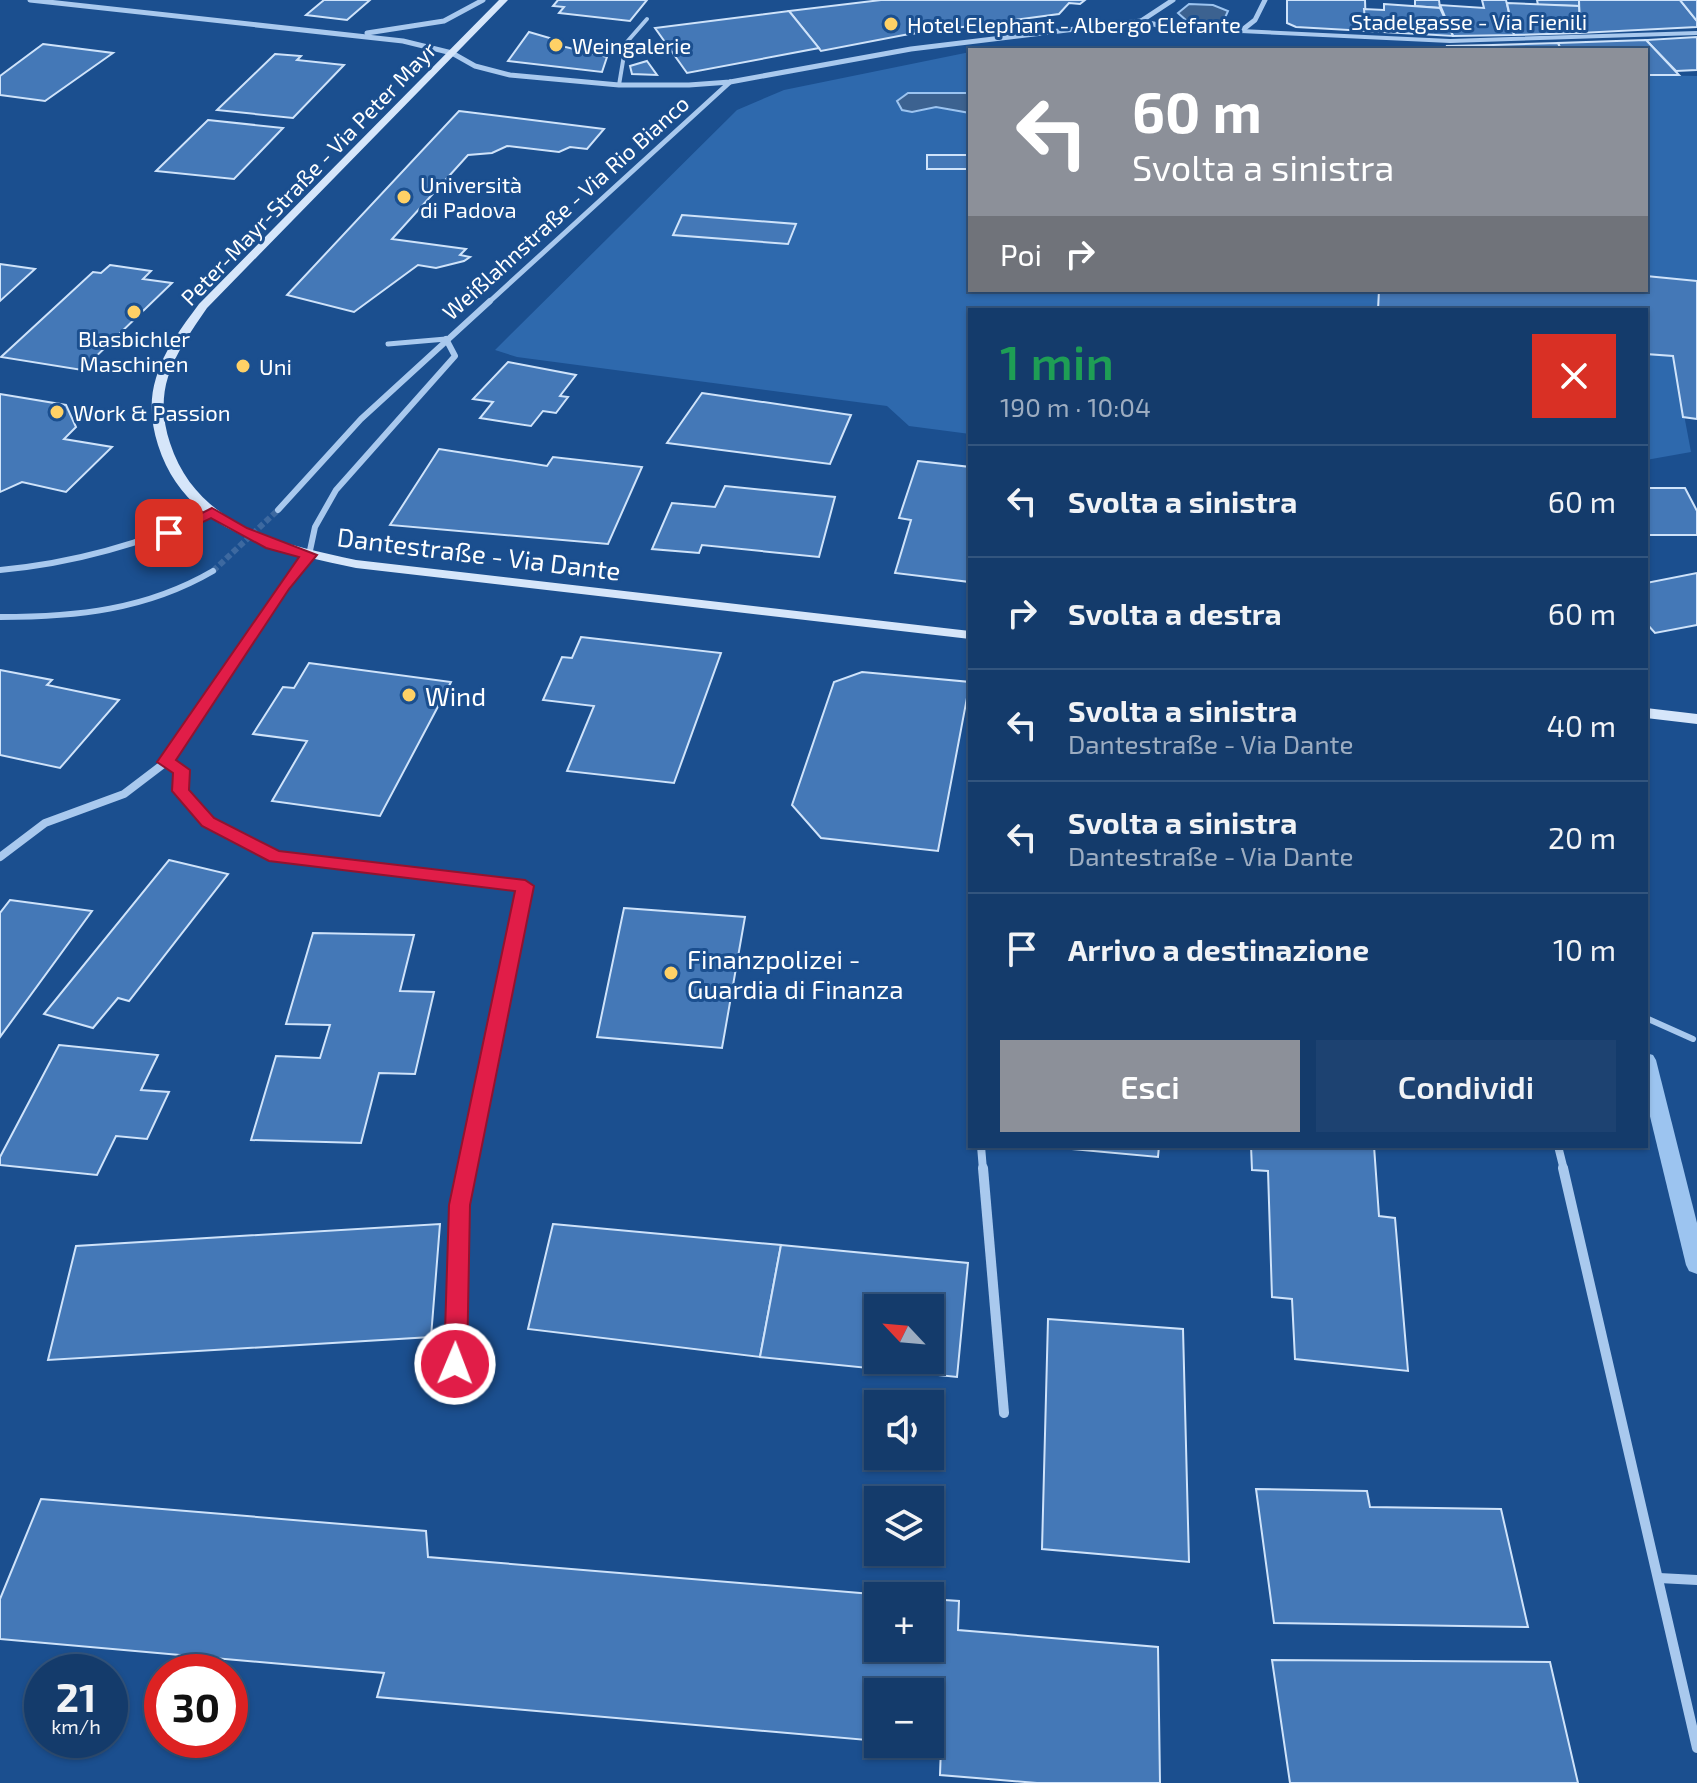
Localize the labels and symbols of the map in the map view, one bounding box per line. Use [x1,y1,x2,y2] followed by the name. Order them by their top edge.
[1351,8,1587,34] street label: Stadelgasse - Via Fienili
[907,11,1241,37] place label: Hotel Elephant - Albergo Elefante
[882,15,900,33] marker: Hotel Elephant - Albergo Elefante
[572,32,691,58] place label: Weingalerie
[175,36,441,310] street label: Peter-Mayr-Straße - Via Peter Mayr
[547,36,565,54] marker: Weingalerie
[437,89,693,325] street label: Weißlahnstraße - Via Rio Bianco
[420,171,522,222] place label: Università di Padova
[395,188,413,206] marker: Università di Padova
[125,303,143,321] marker: Blasbichler Maschinen
[78,325,190,376] place label: Blasbichler Maschinen
[259,353,292,379] place label: Uni
[234,357,252,375] marker: Uni
[73,399,231,425] place label: Work & Passion
[48,403,66,421] marker: Work & Passion
[135,499,203,567] pin
[335,520,623,586] street label: Dantestraße - Via Dante
[425,680,486,711] place label: Wind
[400,686,418,704] marker: Wind
[687,943,904,1004] place label: Finanzpolizei - Guardia di Finanza
[662,964,680,982] marker: Finanzpolizei - Guardia di Finanza
[864,1294,944,1374] north arrow
[413,1322,497,1406] position arrow
[144,1654,248,1758] speed limit sign: 30

